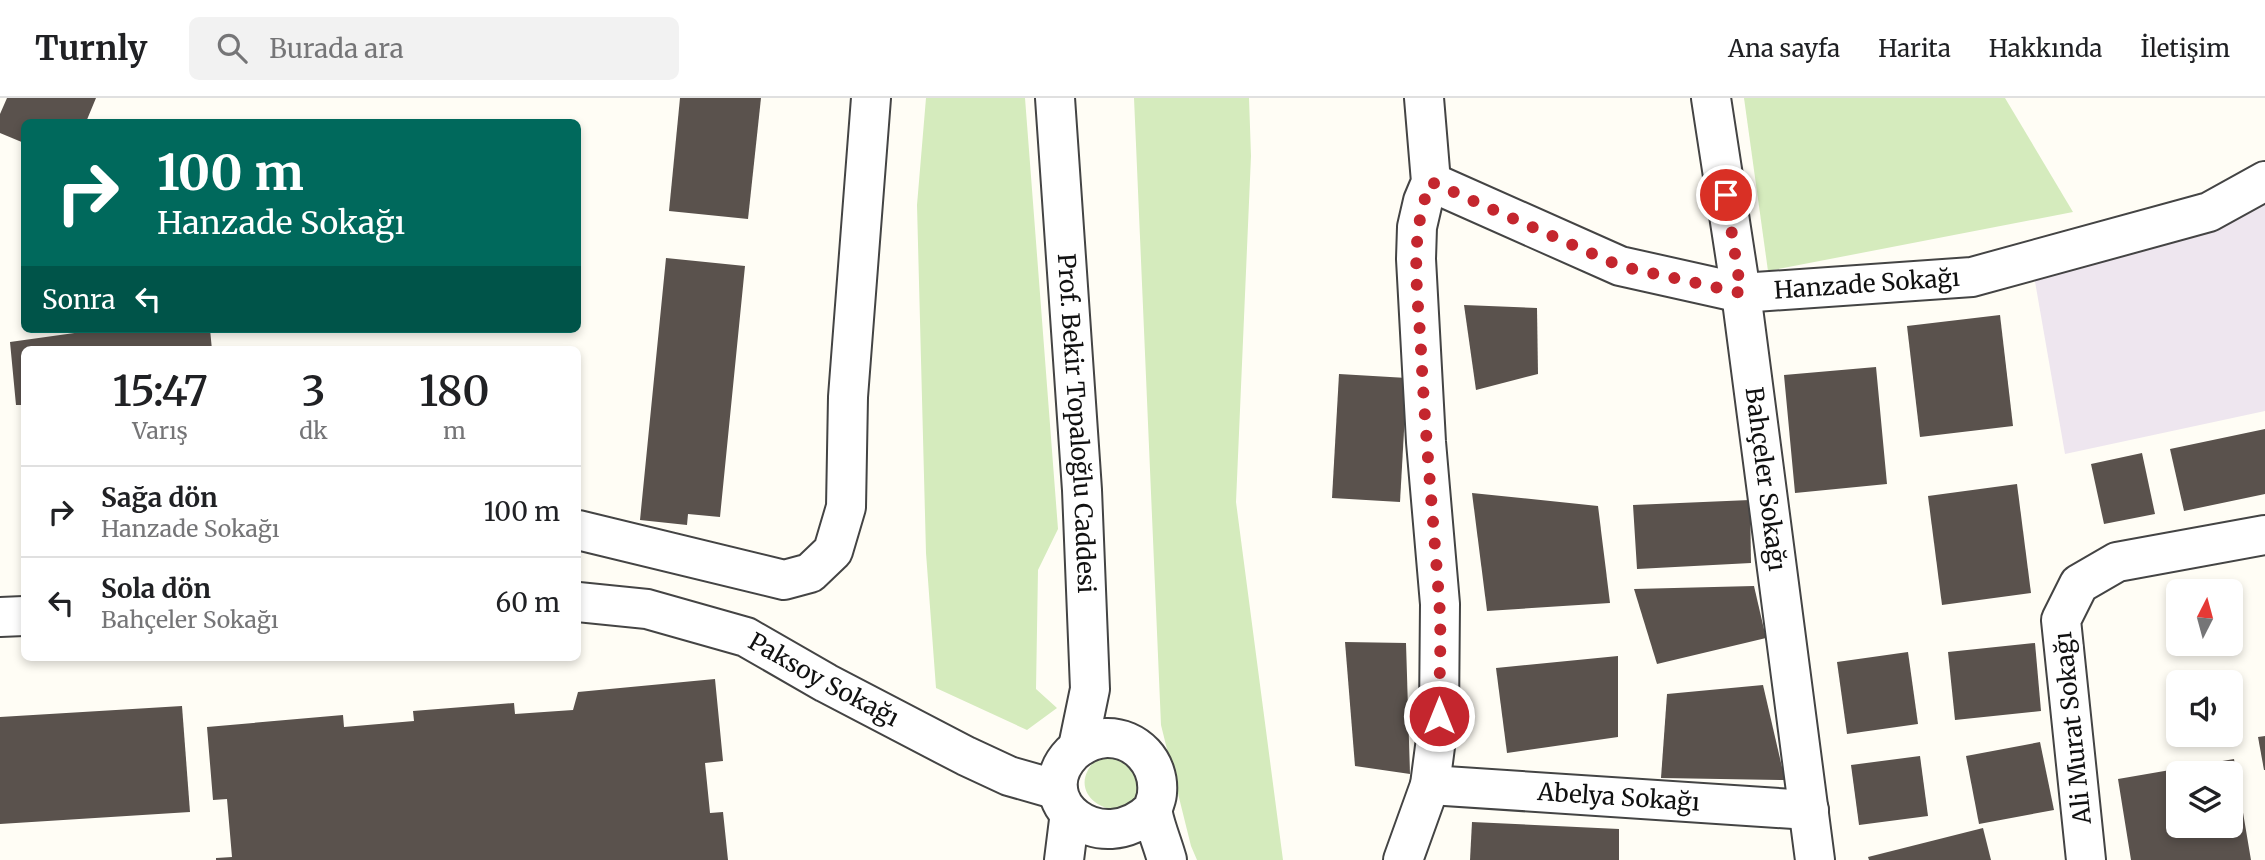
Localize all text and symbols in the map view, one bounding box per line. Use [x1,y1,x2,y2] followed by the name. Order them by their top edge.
[189,17,679,80] search box
[35,28,147,69] text: Turnly
[213,29,251,67] icon: search
[269,32,404,65] text: Burada ara
[1728,33,1840,64] text: Ana sayfa
[1878,33,1951,64] text: Harita
[1989,33,2102,64] text: Hakkında
[2140,33,2230,64] text: İletişim
[157,142,304,203] text: 100 m
[42,147,133,238] icon: right
[1696,165,1756,225] pin
[1707,176,1745,214] icon: arrive
[157,203,405,243] text: Hanzade Sokağı
[1051,252,1102,594] street label: Prof. Bekir Topaloğlu Caddesi
[1773,262,1961,306] street label: Hanzade Sokağı
[129,280,167,318] icon: left
[42,283,115,316] text: Sonra
[112,365,208,417] text: 15:47
[301,365,325,417] text: 3
[419,365,490,417] text: 180
[1738,385,1793,573] street label: Bahçeler Sokağı
[132,416,188,445] text: Varış
[299,416,328,445] text: dk
[443,416,466,445] text: m
[101,481,218,514] text: Sağa dön
[42,493,80,531] icon: right
[484,495,560,528] text: 100 m
[101,514,279,543] text: Hanzade Sokağı
[101,572,211,605] text: Sola dön
[2166,579,2244,656] north arrow
[2166,579,2243,838] map controls
[42,584,80,622] icon: left
[496,586,560,619] text: 60 m
[101,605,278,634] text: Bahçeler Sokağı
[743,626,905,733] street label: Paksoy Sokağı
[2047,630,2098,827] street label: Ali Murat Sokağı
[2166,670,2243,747] button: sound
[1402,679,1476,753] position arrow
[2166,761,2243,838] button: layers
[1536,776,1701,818] street label: Abelya Sokağı

